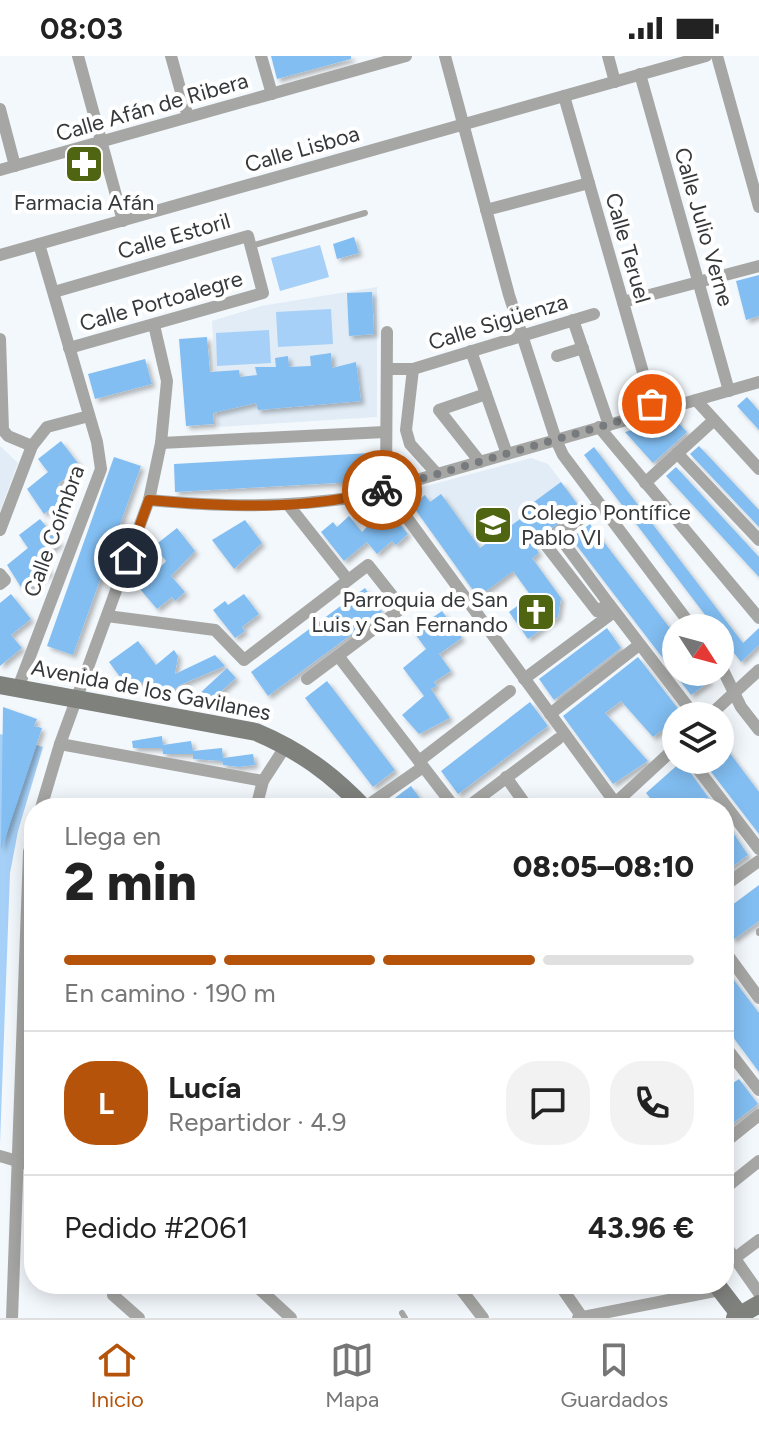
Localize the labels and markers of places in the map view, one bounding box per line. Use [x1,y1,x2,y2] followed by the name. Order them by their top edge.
[63,143,105,185] pharmacy icon: Farmacia Afán
[14,189,154,216] place label: Farmacia Afán
[618,370,686,438] pin
[521,499,691,551] place label: Colegio Pontífice Pablo VI
[472,504,514,546] school or university icon: Colegio Pontífice Pablo VI
[94,524,162,592] pin
[311,586,508,638] place label: Parroquia de San Luis y San Fernando
[515,591,557,633] church icon: Parroquia de San Luis y San Fernando

